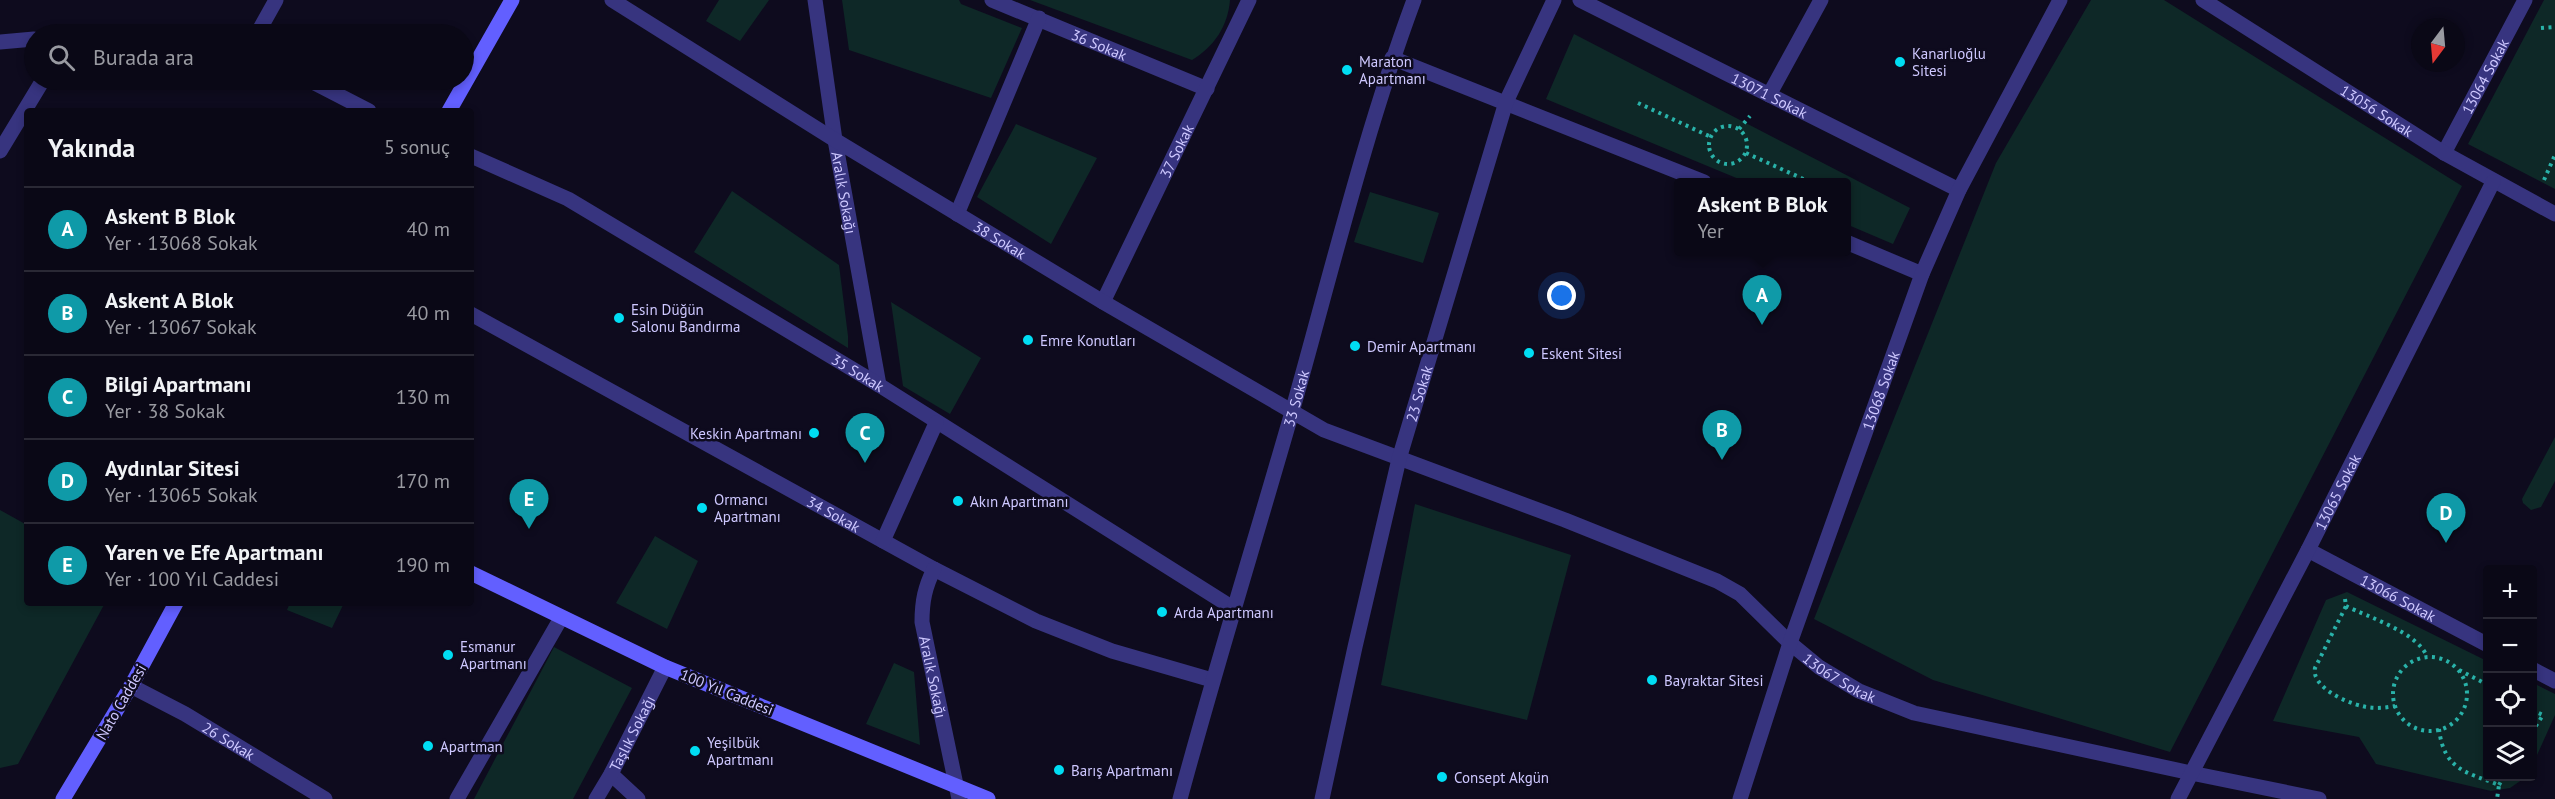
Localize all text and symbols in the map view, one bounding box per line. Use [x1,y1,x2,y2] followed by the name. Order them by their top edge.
[2411,18,2465,72] north arrow
[24,24,474,90] search box
[1069,24,1130,65] street label: 36 Sokak
[2457,34,2513,117] street label: 13064 Sokak
[45,41,78,74] icon: search
[93,43,194,71] text: Burada ara
[1912,44,1986,80] place label: Kanarlıoğlu Sitesi
[1359,52,1426,88] place label: Maraton Apartmanı
[1893,55,1907,69] marker: Kanarlıoğlu Sitesi
[1340,63,1354,77] marker: Maraton Apartmanı
[1728,68,1812,122] street label: 13071 Sokak
[2337,80,2418,141] street label: 13056 Sokak
[1155,120,1198,181] street label: 37 Sokak
[48,131,135,164] text: Yakında
[384,134,450,160] text: 5 sonuç
[828,150,861,235] street label: Aralık Sokağı
[1674,178,1851,256] popup
[1697,190,1828,218] text: Askent B Blok
[105,202,235,230] text: Askent B Blok
[61,216,74,242] text: A
[407,216,450,242] text: 40 m
[970,216,1030,263] street label: 38 Sokak
[1697,218,1724,244] text: Yer
[105,230,258,256] text: Yer · 13068 Sokak
[1742,276,1782,325] pin: A
[1547,281,1576,310] your location
[105,286,234,314] text: Askent A Blok
[62,300,73,326] text: B
[407,300,450,326] text: 40 m
[631,300,740,336] place label: Esin Düğün Salonu Bandırma
[612,311,626,325] marker: Esin Düğün Salonu Bandırma
[105,314,257,340] text: Yer · 13067 Sokak
[1040,331,1136,350] place label: Emre Konutları
[1021,333,1035,347] marker: Emre Konutları
[1367,337,1476,356] place label: Demir Apartmanı
[1348,339,1362,353] marker: Demir Apartmanı
[1541,344,1622,363] place label: Eskent Sitesi
[1522,346,1536,360] marker: Eskent Sitesi
[1857,348,1903,433] street label: 13068 Sokak
[828,349,889,396] street label: 35 Sokak
[1401,362,1436,424] street label: 23 Sokak
[1279,367,1313,429] street label: 33 Sokak
[105,370,251,398] text: Bilgi Apartmanı
[62,384,73,410] text: C
[396,384,450,410] text: 130 m
[105,398,225,424] text: Yer · 38 Sokak
[1702,410,1742,460] pin: B
[846,414,884,463] pin: C
[690,424,802,443] place label: Keskin Apartmanı
[807,426,821,440] marker: Keskin Apartmanı
[2310,450,2365,533] street label: 13065 Sokak
[105,454,240,482] text: Aydınlar Sitesi
[61,468,74,494] text: D
[396,468,450,494] text: 170 m
[510,480,548,529] pin: E
[105,482,258,508] text: Yer · 13065 Sokak
[714,490,781,526] place label: Ormancı Apartmanı
[804,491,864,536] street label: 34 Sokak
[970,492,1069,511] place label: Akın Apartmanı
[951,494,965,508] marker: Akın Apartmanı
[2426,494,2466,543] pin: D
[695,501,709,515] marker: Ormancı Apartmanı
[105,538,323,566] text: Yaren ve Efe Apartmanı
[62,552,73,578] text: E
[396,552,450,578] text: 190 m
[2483,565,2537,781] map controls
[2483,565,2537,619] button: +
[105,566,279,592] text: Yer · 100 Yıl Caddesi
[2357,570,2440,626] street label: 13066 Sokak
[1174,603,1274,622] place label: Arda Apartmanı
[1155,605,1169,619] marker: Arda Apartmanı
[2483,619,2537,673] button: −
[916,634,951,720] street label: Aralık Sokağı
[460,637,527,673] place label: Esmanur Apartmanı
[441,648,455,662] marker: Esmanur Apartmanı
[1799,648,1879,707] street label: 13067 Sokak
[92,661,150,743] street label: Nato Caddesi
[678,665,776,719] street label: 100 Yıl Caddesi
[1664,671,1763,690] place label: Bayraktar Sitesi
[1645,673,1659,687] marker: Bayraktar Sitesi
[2483,673,2537,727] button: locate
[605,692,659,774] street label: Taşlık Sokağı
[199,717,259,764] street label: 26 Sokak
[2483,727,2537,781] button: layers
[707,733,774,769] place label: Yeşilbük Apartmanı
[440,737,503,756] place label: Apartman
[421,739,435,753] marker: Apartman
[688,744,702,758] marker: Yeşilbük Apartmanı
[1071,761,1173,780] place label: Barış Apartmanı
[1052,763,1066,777] marker: Barış Apartmanı
[1454,768,1549,787] place label: Consept Akgün
[1435,770,1449,784] marker: Consept Akgün

